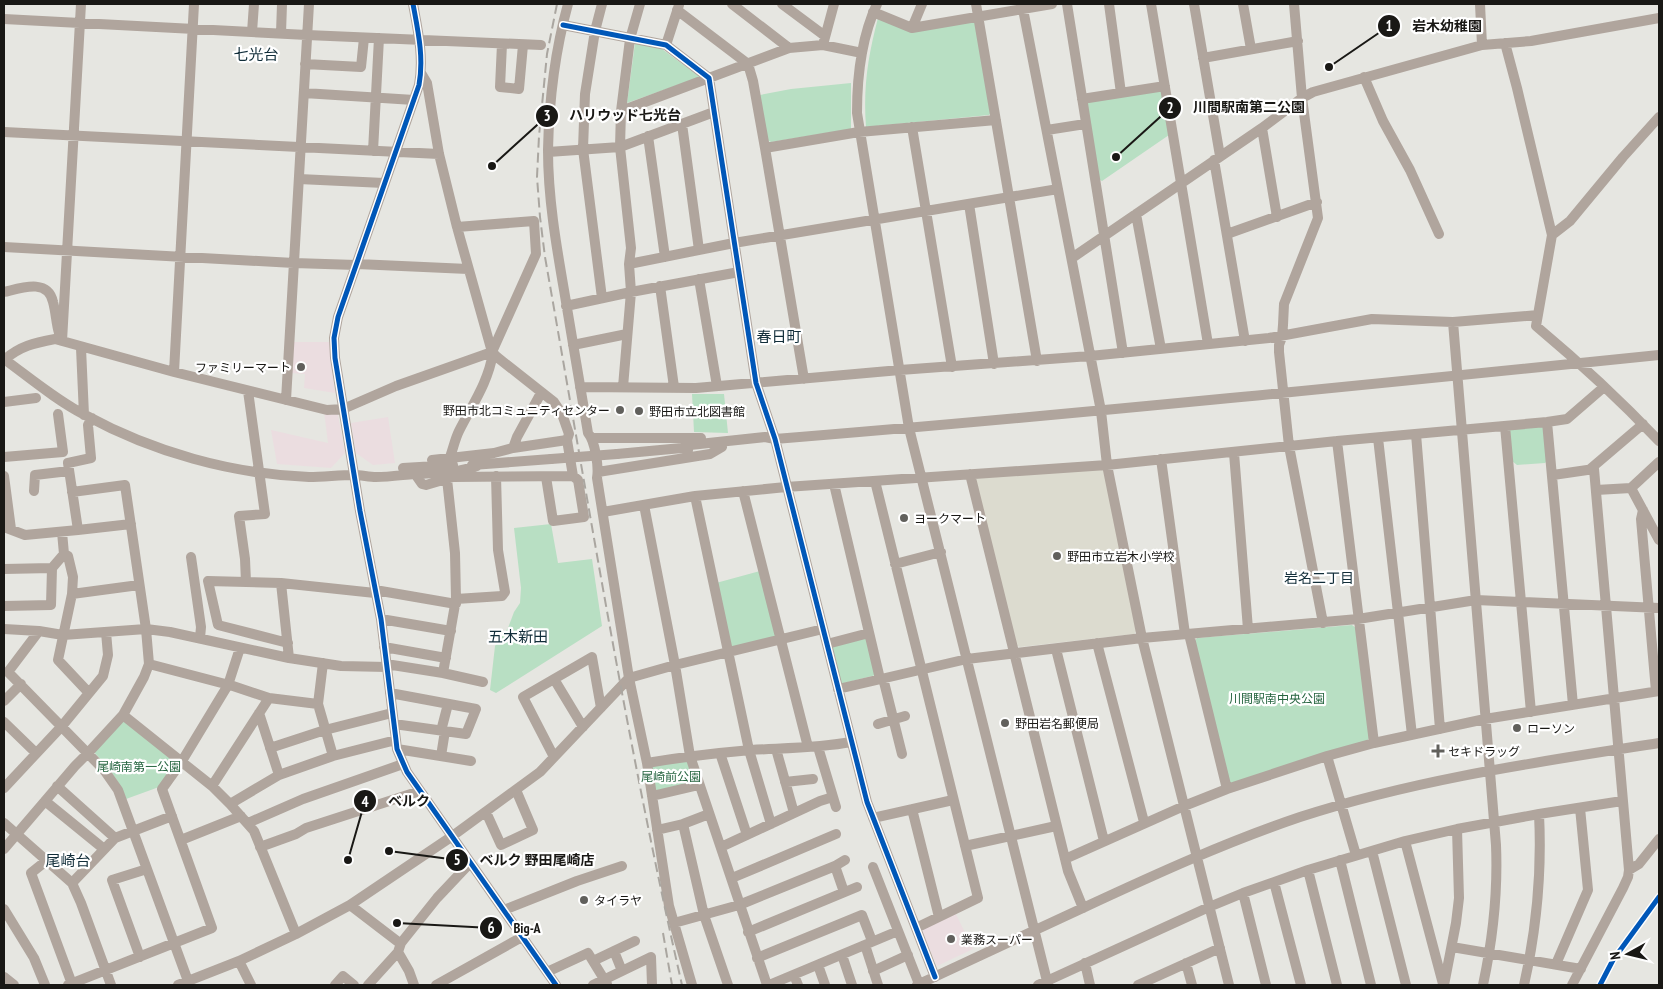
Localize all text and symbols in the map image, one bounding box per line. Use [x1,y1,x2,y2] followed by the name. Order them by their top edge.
[1377,12,1492,41] callout: 岩木幼稚園
[1385,16,1393,35] text: 1
[1412,17,1482,35] text: 岩木幼稚園
[233,45,279,64] district label: 七光台
[1158,93,1315,122] callout: 川間駅南第二公園
[1166,98,1174,117] text: 2
[1193,98,1305,116] text: 川間駅南第二公園
[534,101,691,130] callout: ハリウッド七光台
[543,106,551,125] text: 3
[569,106,681,124] text: ハリウッド七光台
[756,327,802,346] district label: 春日町
[195,360,291,375] place label: ファミリーマート
[295,361,307,373] marker: ファミリーマート
[443,403,610,418] place label: 野田市北コミュニティセンター
[614,404,626,416] marker: 野田市北コミュニティセンター
[649,404,745,419] place label: 野田市立北図書館
[633,405,645,417] marker: 野田市立北図書館
[914,511,986,526] place label: ヨークマート
[898,512,910,524] marker: ヨークマート
[1067,549,1175,564] place label: 野田市立岩木小学校
[1051,550,1063,562] marker: 野田市立岩木小学校
[1284,569,1354,587] district label: 岩名二丁目
[488,627,548,646] district label: 五木新田
[1229,691,1325,706] park label: 川間駅南中央公園
[1015,716,1099,731] place label: 野田岩名郵便局
[999,717,1011,729] marker: 野田岩名郵便局
[1527,721,1575,736] place label: ローソン
[1511,722,1523,734] marker: ローソン
[1448,744,1520,759] place label: セキドラッグ
[1432,745,1444,757] marker: セキドラッグ
[97,759,181,774] park label: 尾崎南第一公園
[641,769,701,784] park label: 尾崎前公園
[353,787,440,816] callout: ベルク
[361,792,369,811] text: 4
[388,792,430,810] text: ベルク
[445,846,604,875] callout: ベルク 野田尾崎店
[453,850,461,869] text: 5
[45,851,91,870] district label: 尾崎台
[480,851,594,869] text: ベルク 野田尾崎店
[594,893,642,908] place label: タイラヤ
[578,894,590,906] marker: タイラヤ
[479,914,551,943] callout: Big-A
[487,918,495,937] text: 6
[513,919,542,937] text: Big-A
[1603,929,1653,979] north arrow
[961,932,1033,947] place label: 業務スーパー
[945,933,957,945] marker: 業務スーパー
[1606,951,1625,961] text: N

